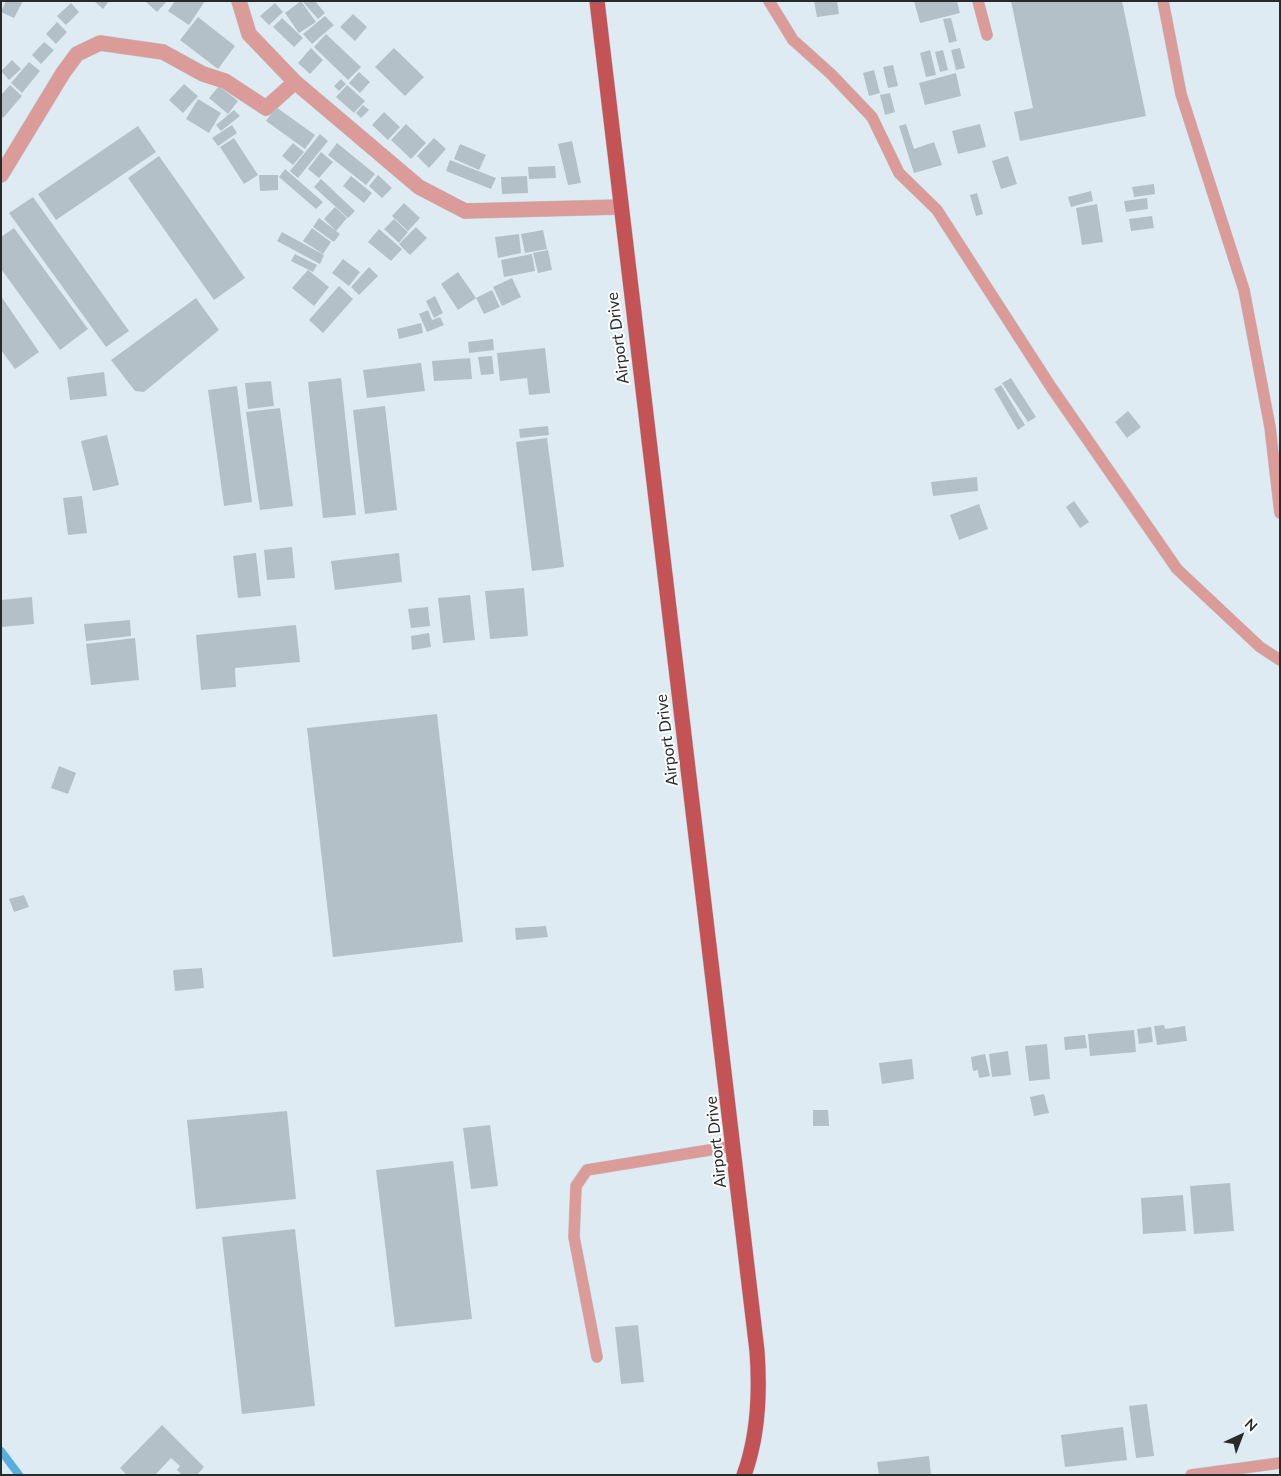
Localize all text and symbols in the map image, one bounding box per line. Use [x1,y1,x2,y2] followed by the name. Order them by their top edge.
[603,291,633,385] street label: Airport Drive
[652,693,682,787] street label: Airport Drive
[702,1095,730,1189] street label: Airport Drive
[1216,1411,1266,1461] north arrow
[1242,1415,1261,1435] text: N

